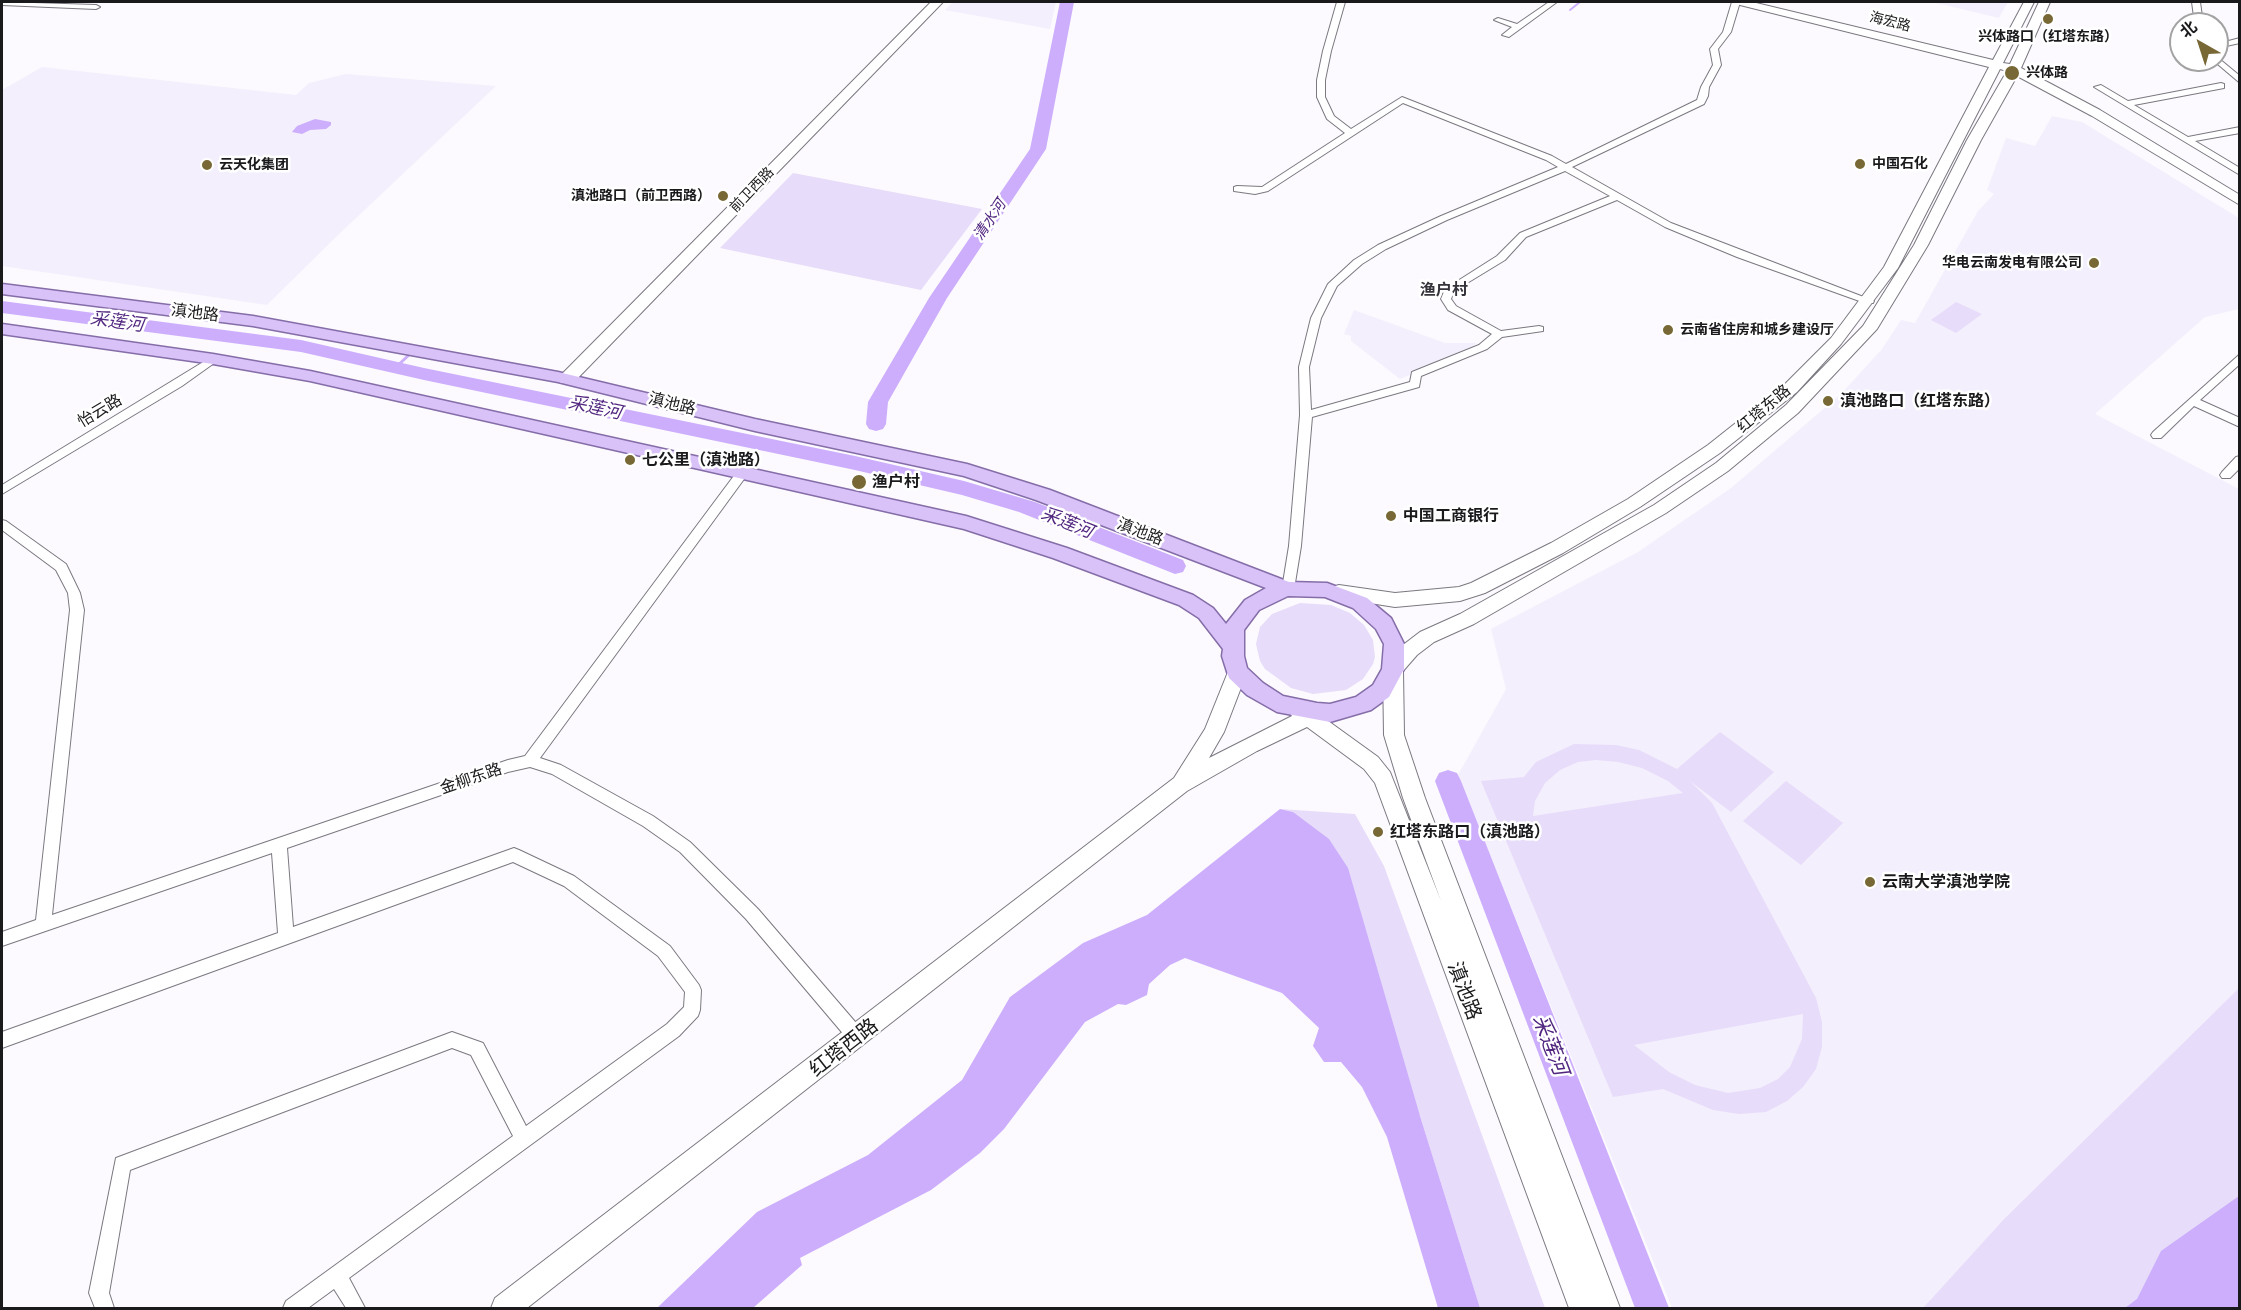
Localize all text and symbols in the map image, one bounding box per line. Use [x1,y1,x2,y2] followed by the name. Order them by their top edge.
[1868,9,1912,35] street label: 海宏路
[2041,12,2055,26] marker: 兴体路口（红塔东路）
[2169,12,2229,72] north arrow
[2176,17,2201,42] text: 北
[1978,29,2118,45] place label: 兴体路口（红塔东路）
[2003,64,2021,82] marker: 兴体路
[2026,65,2068,81] place label: 兴体路
[1872,156,1928,172] place label: 中国石化
[219,157,289,173] place label: 云天化集团
[1853,157,1867,171] marker: 中国石化
[200,158,214,172] marker: 云天化集团
[727,164,777,216] street label: 前卫西路
[571,188,711,204] place label: 滇池路口（前卫西路）
[716,189,730,203] marker: 滇池路口（前卫西路）
[970,196,1010,244] water label: 清水河
[1942,255,2082,271] place label: 华电云南发电有限公司
[2087,256,2101,270] marker: 华电云南发电有限公司
[1420,280,1468,300] district label: 渔户村
[170,301,220,325] street label: 滇池路
[89,308,145,336] water label: 采莲河
[1680,322,1834,338] place label: 云南省住房和城乡建设厅
[1661,323,1675,337] marker: 云南省住房和城乡建设厅
[1733,381,1795,437] street label: 红塔东路
[646,389,698,419] street label: 滇池路
[74,390,126,432] street label: 怡云路
[1840,391,2000,411] place label: 滇池路口（红塔东路）
[566,392,624,424] water label: 采莲河
[1821,394,1835,408] marker: 滇池路口（红塔东路）
[642,450,770,470] place label: 七公里（滇池路）
[623,453,637,467] marker: 七公里（滇池路）
[872,472,920,492] place label: 渔户村
[850,473,868,491] marker: 渔户村
[1038,503,1096,543] water label: 采莲河
[1403,506,1499,526] place label: 中国工商银行
[1384,509,1398,523] marker: 中国工商银行
[1114,514,1166,550] street label: 滇池路
[438,760,504,798] street label: 金柳东路
[1390,822,1550,842] place label: 红塔东路口（滇池路）
[1371,825,1385,839] marker: 红塔东路口（滇池路）
[1882,872,2010,892] place label: 云南大学滇池学院
[1863,875,1877,889] marker: 云南大学滇池学院
[1442,959,1486,1023] street label: 滇池路
[1527,1011,1573,1079] water label: 采莲河
[805,1014,883,1082] street label: 红塔西路

